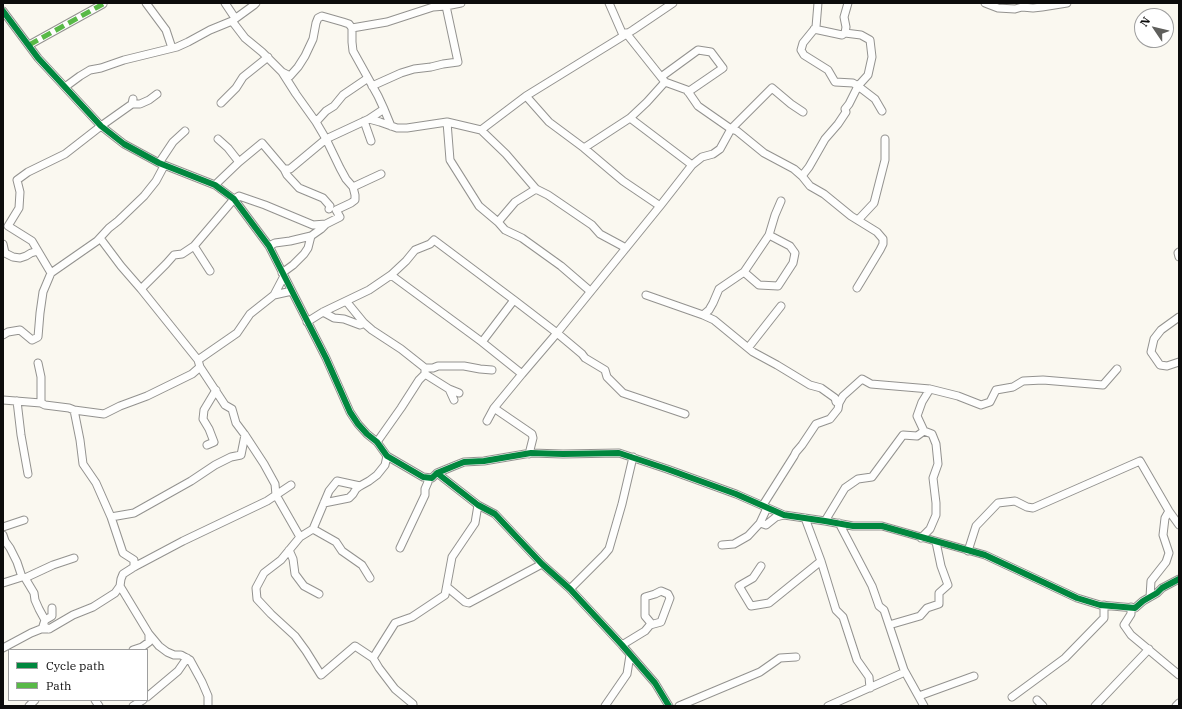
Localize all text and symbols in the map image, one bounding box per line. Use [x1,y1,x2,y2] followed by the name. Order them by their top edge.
[1134,8,1174,48] north arrow
[1137,14,1153,29] text: N
[8,649,148,701] legend
[46,658,105,673] text: Cycle path
[46,678,71,693] text: Path

